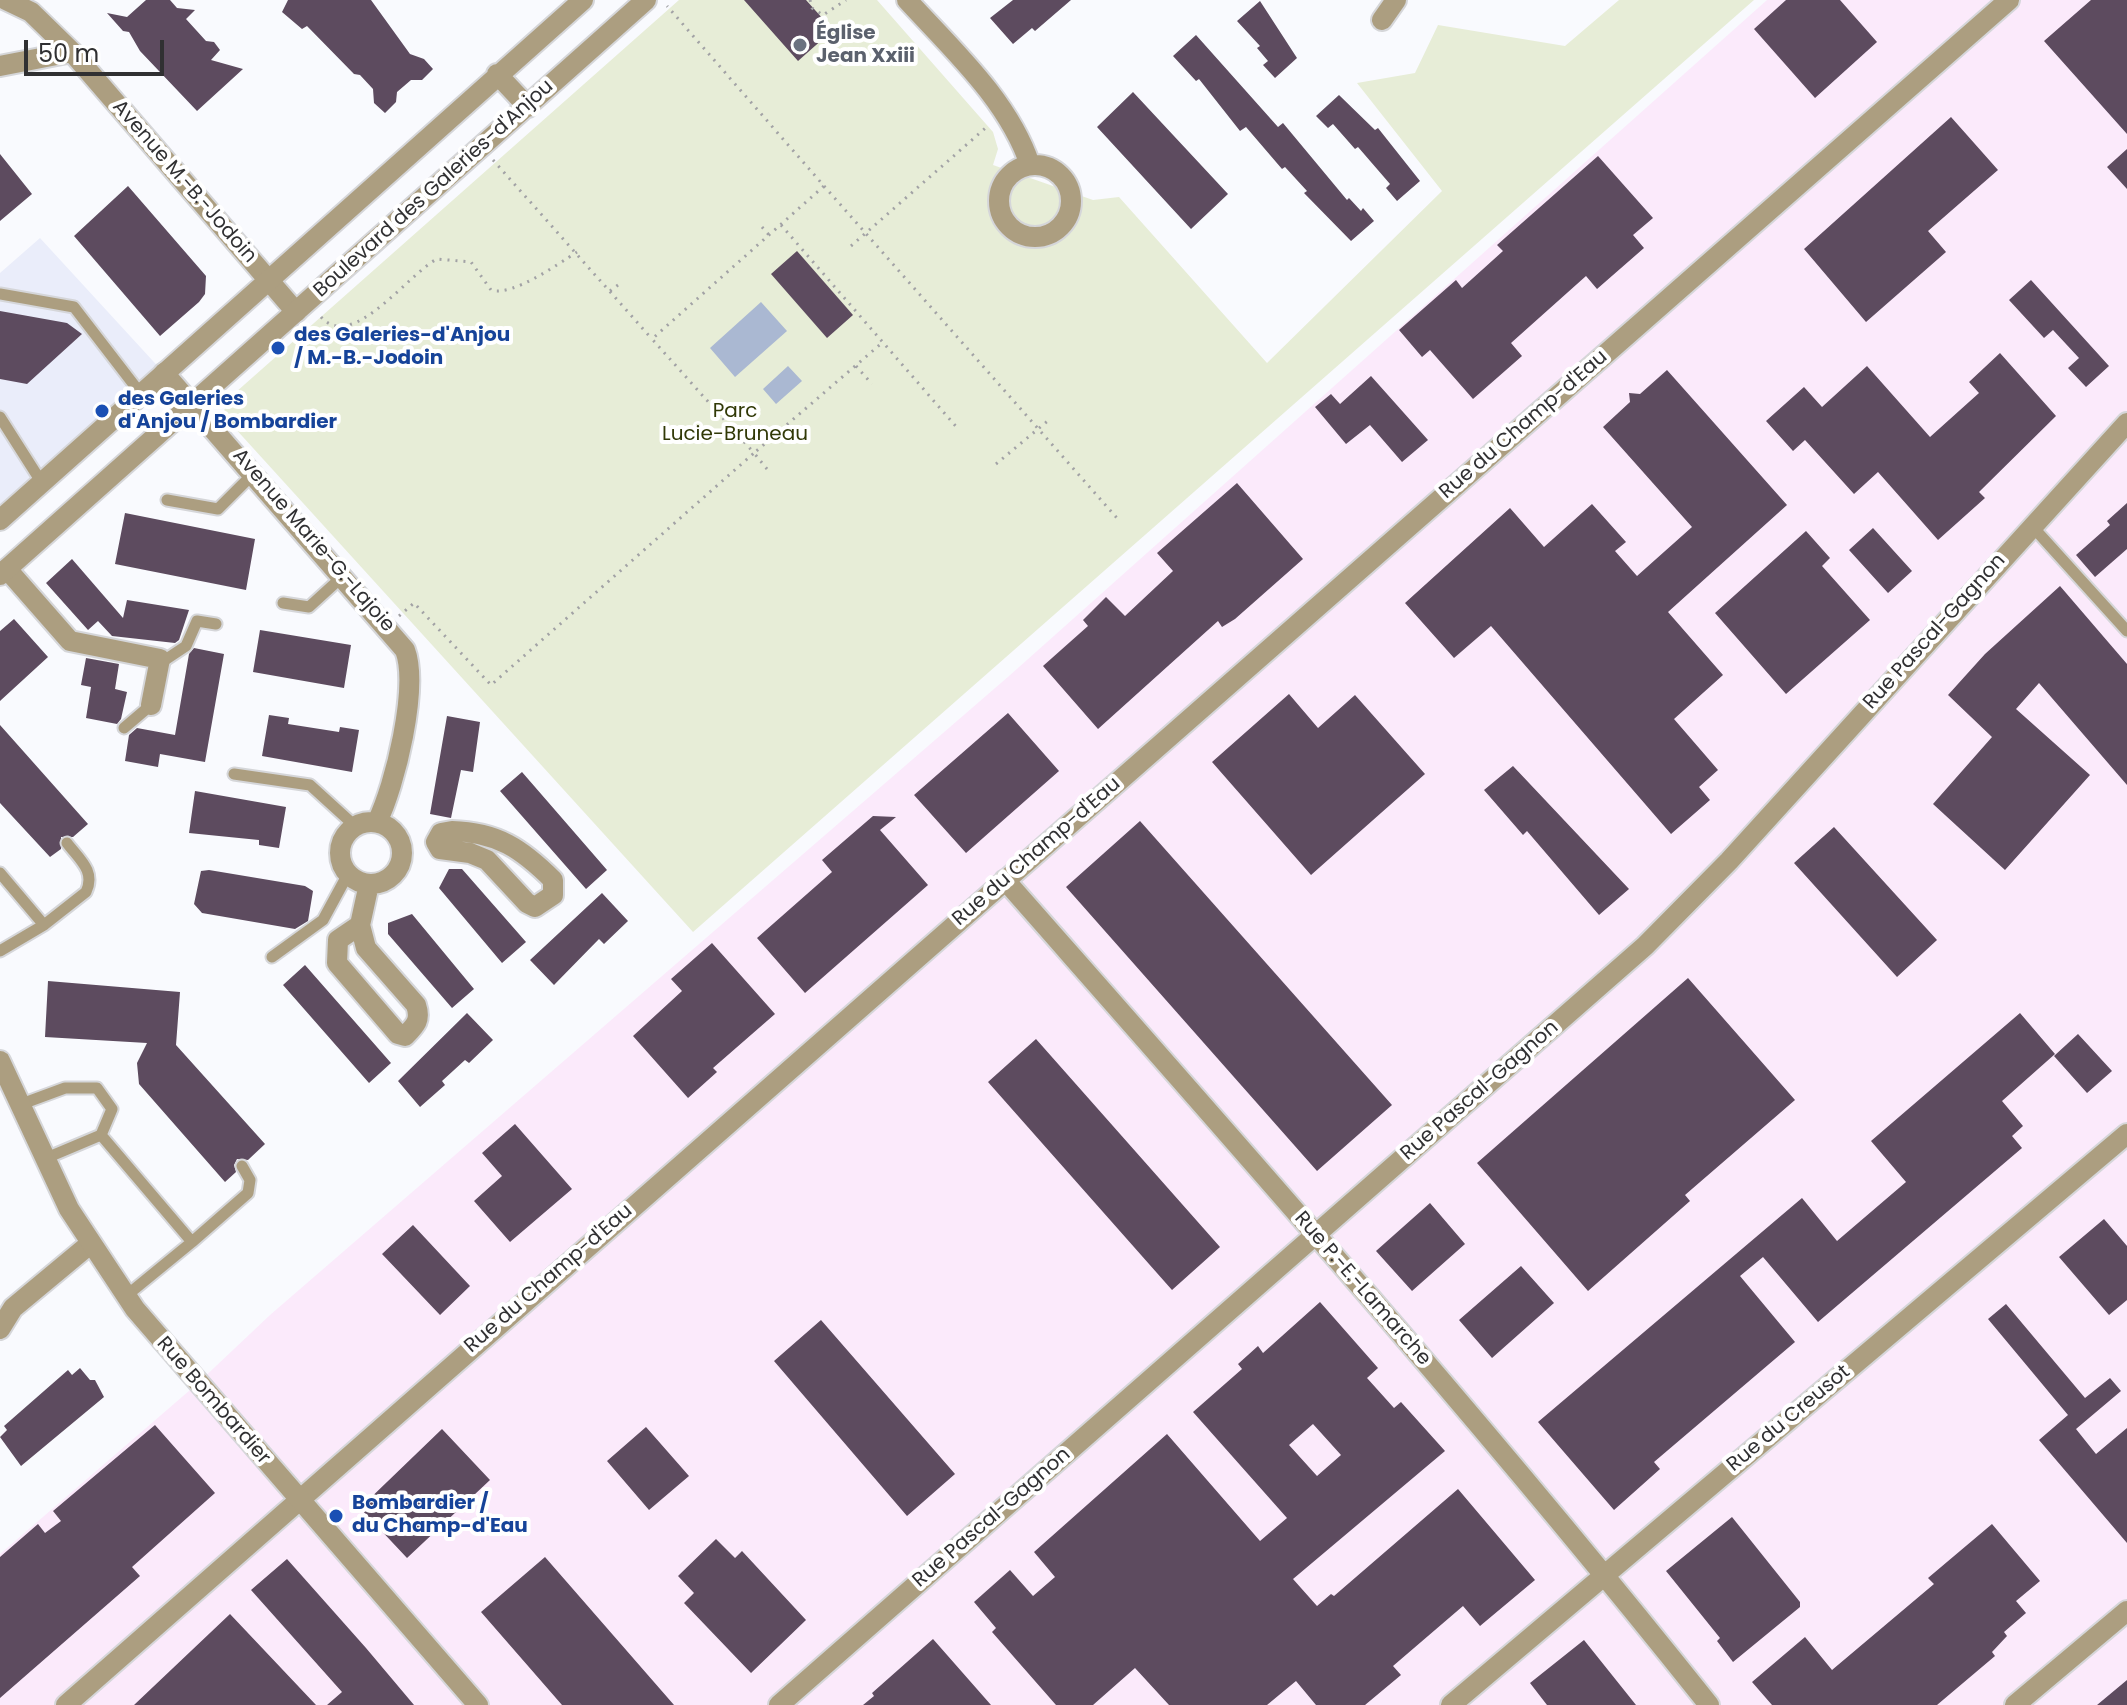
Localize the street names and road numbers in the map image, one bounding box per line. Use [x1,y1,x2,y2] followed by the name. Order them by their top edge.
[309,75,559,303] street label: Boulevard des Galeries-d'Anjou
[107,96,261,268] street label: Avenue M.-B.-Jodoin
[1435,346,1613,504] street label: Rue du Champ-d'Eau
[227,444,399,638] street label: Avenue Marie-G.-Lajoie
[1859,549,2011,715] street label: Rue Pascal-Gagnon
[948,773,1126,931] street label: Rue du Champ-d'Eau
[1396,1016,1564,1166] street label: Rue Pascal-Gagnon
[460,1200,638,1358] street label: Rue du Champ-d'Eau
[1289,1207,1435,1371] street label: Rue P.-E.-Lamarche
[151,1332,275,1470] street label: Rue Bombardier
[1723,1361,1855,1477] street label: Rue du Creusot
[908,1443,1076,1593] street label: Rue Pascal-Gagnon

